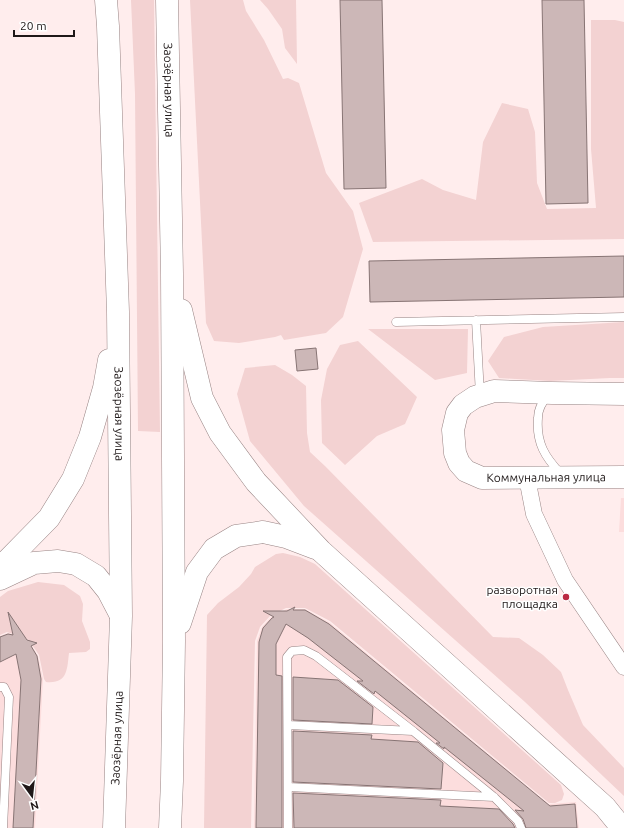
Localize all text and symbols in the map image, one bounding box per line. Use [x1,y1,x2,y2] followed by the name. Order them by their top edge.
[14,12,74,38] scale bar
[20,19,47,32] text: 20 m
[162,43,177,137] street label: Заозёрная улица
[113,366,126,461] street label: Заозёрная улица
[487,470,606,484] street label: Коммунальная улица
[486,583,558,610] place label: разворотная площадка
[561,592,571,602] marker: разворотная площадка
[108,691,125,785] street label: Заозёрная улица
[12,776,52,816] north arrow
[29,799,40,813] text: N

